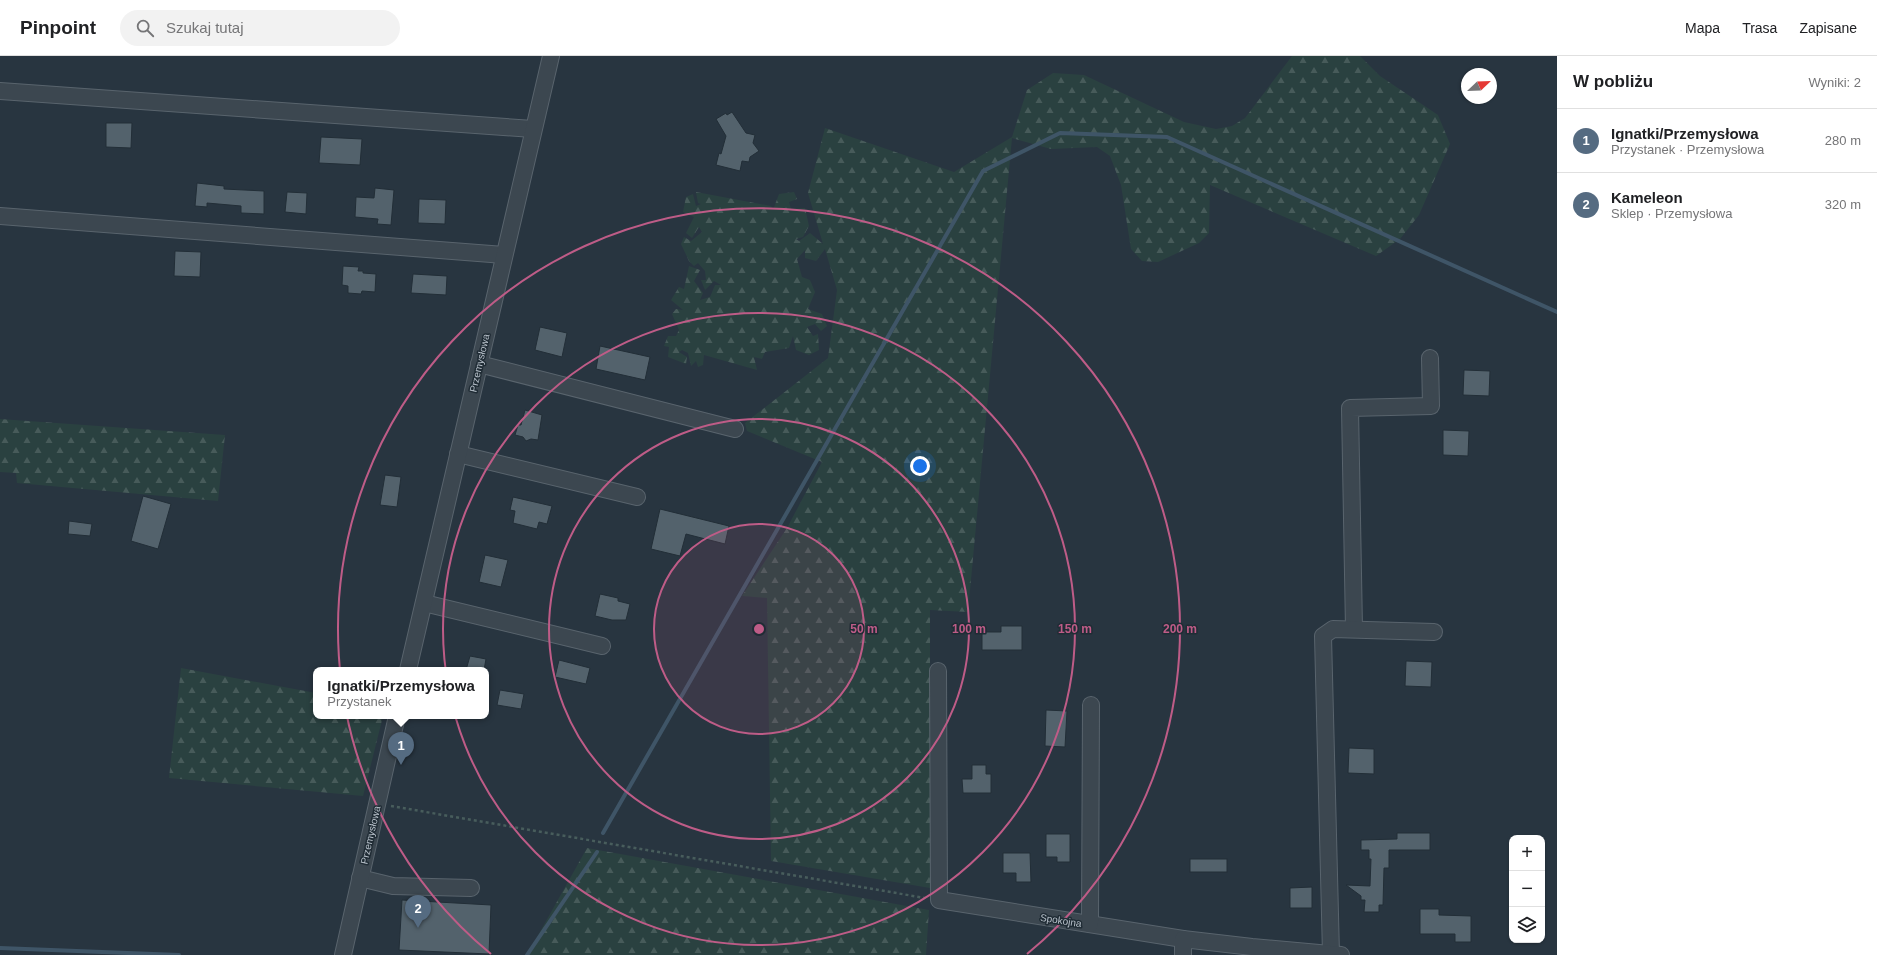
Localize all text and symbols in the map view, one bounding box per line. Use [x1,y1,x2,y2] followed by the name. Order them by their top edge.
[120,10,400,46] search box
[20,17,96,38] text: Pinpoint
[134,17,156,39] icon: search
[166,19,244,36] text: Szukaj tutaj
[1685,20,1720,36] text: Mapa
[1742,20,1777,36] text: Trasa
[1799,20,1857,36] text: Zapisane
[1461,68,1497,104] north arrow
[1573,72,1653,91] text: W pobliżu
[1808,75,1861,90] text: Wyniki: 2
[1611,125,1759,142] text: Ignatki/Przemysłowa
[1582,133,1590,148] text: 1
[1825,133,1861,148] text: 280 m
[1611,142,1764,157] text: Przystanek · Przemysłowa
[1611,189,1683,206] text: Kameleon
[1582,197,1590,212] text: 2
[1825,197,1861,212] text: 320 m
[1611,206,1732,221] text: Sklep · Przemysłowa
[467,332,492,393] street label: Przemysłowa
[910,456,930,476] your location
[752,622,766,636] centre of rings
[850,622,878,636] text: 50 m
[952,622,986,636] text: 100 m
[1058,622,1092,636] text: 150 m
[1163,622,1197,636] text: 200 m
[313,667,489,719] popup
[327,677,475,694] text: Ignatki/Przemysłowa
[327,694,392,709] text: Przystanek
[388,732,414,765] pin: 1
[358,804,383,865] street label: Przemysłowa
[1509,835,1545,943] map controls
[1509,835,1545,871] button: +
[1509,871,1545,907] button: −
[405,895,431,928] pin: 2
[1509,907,1545,943] button: layers
[1039,912,1083,929] street label: Spokojna

